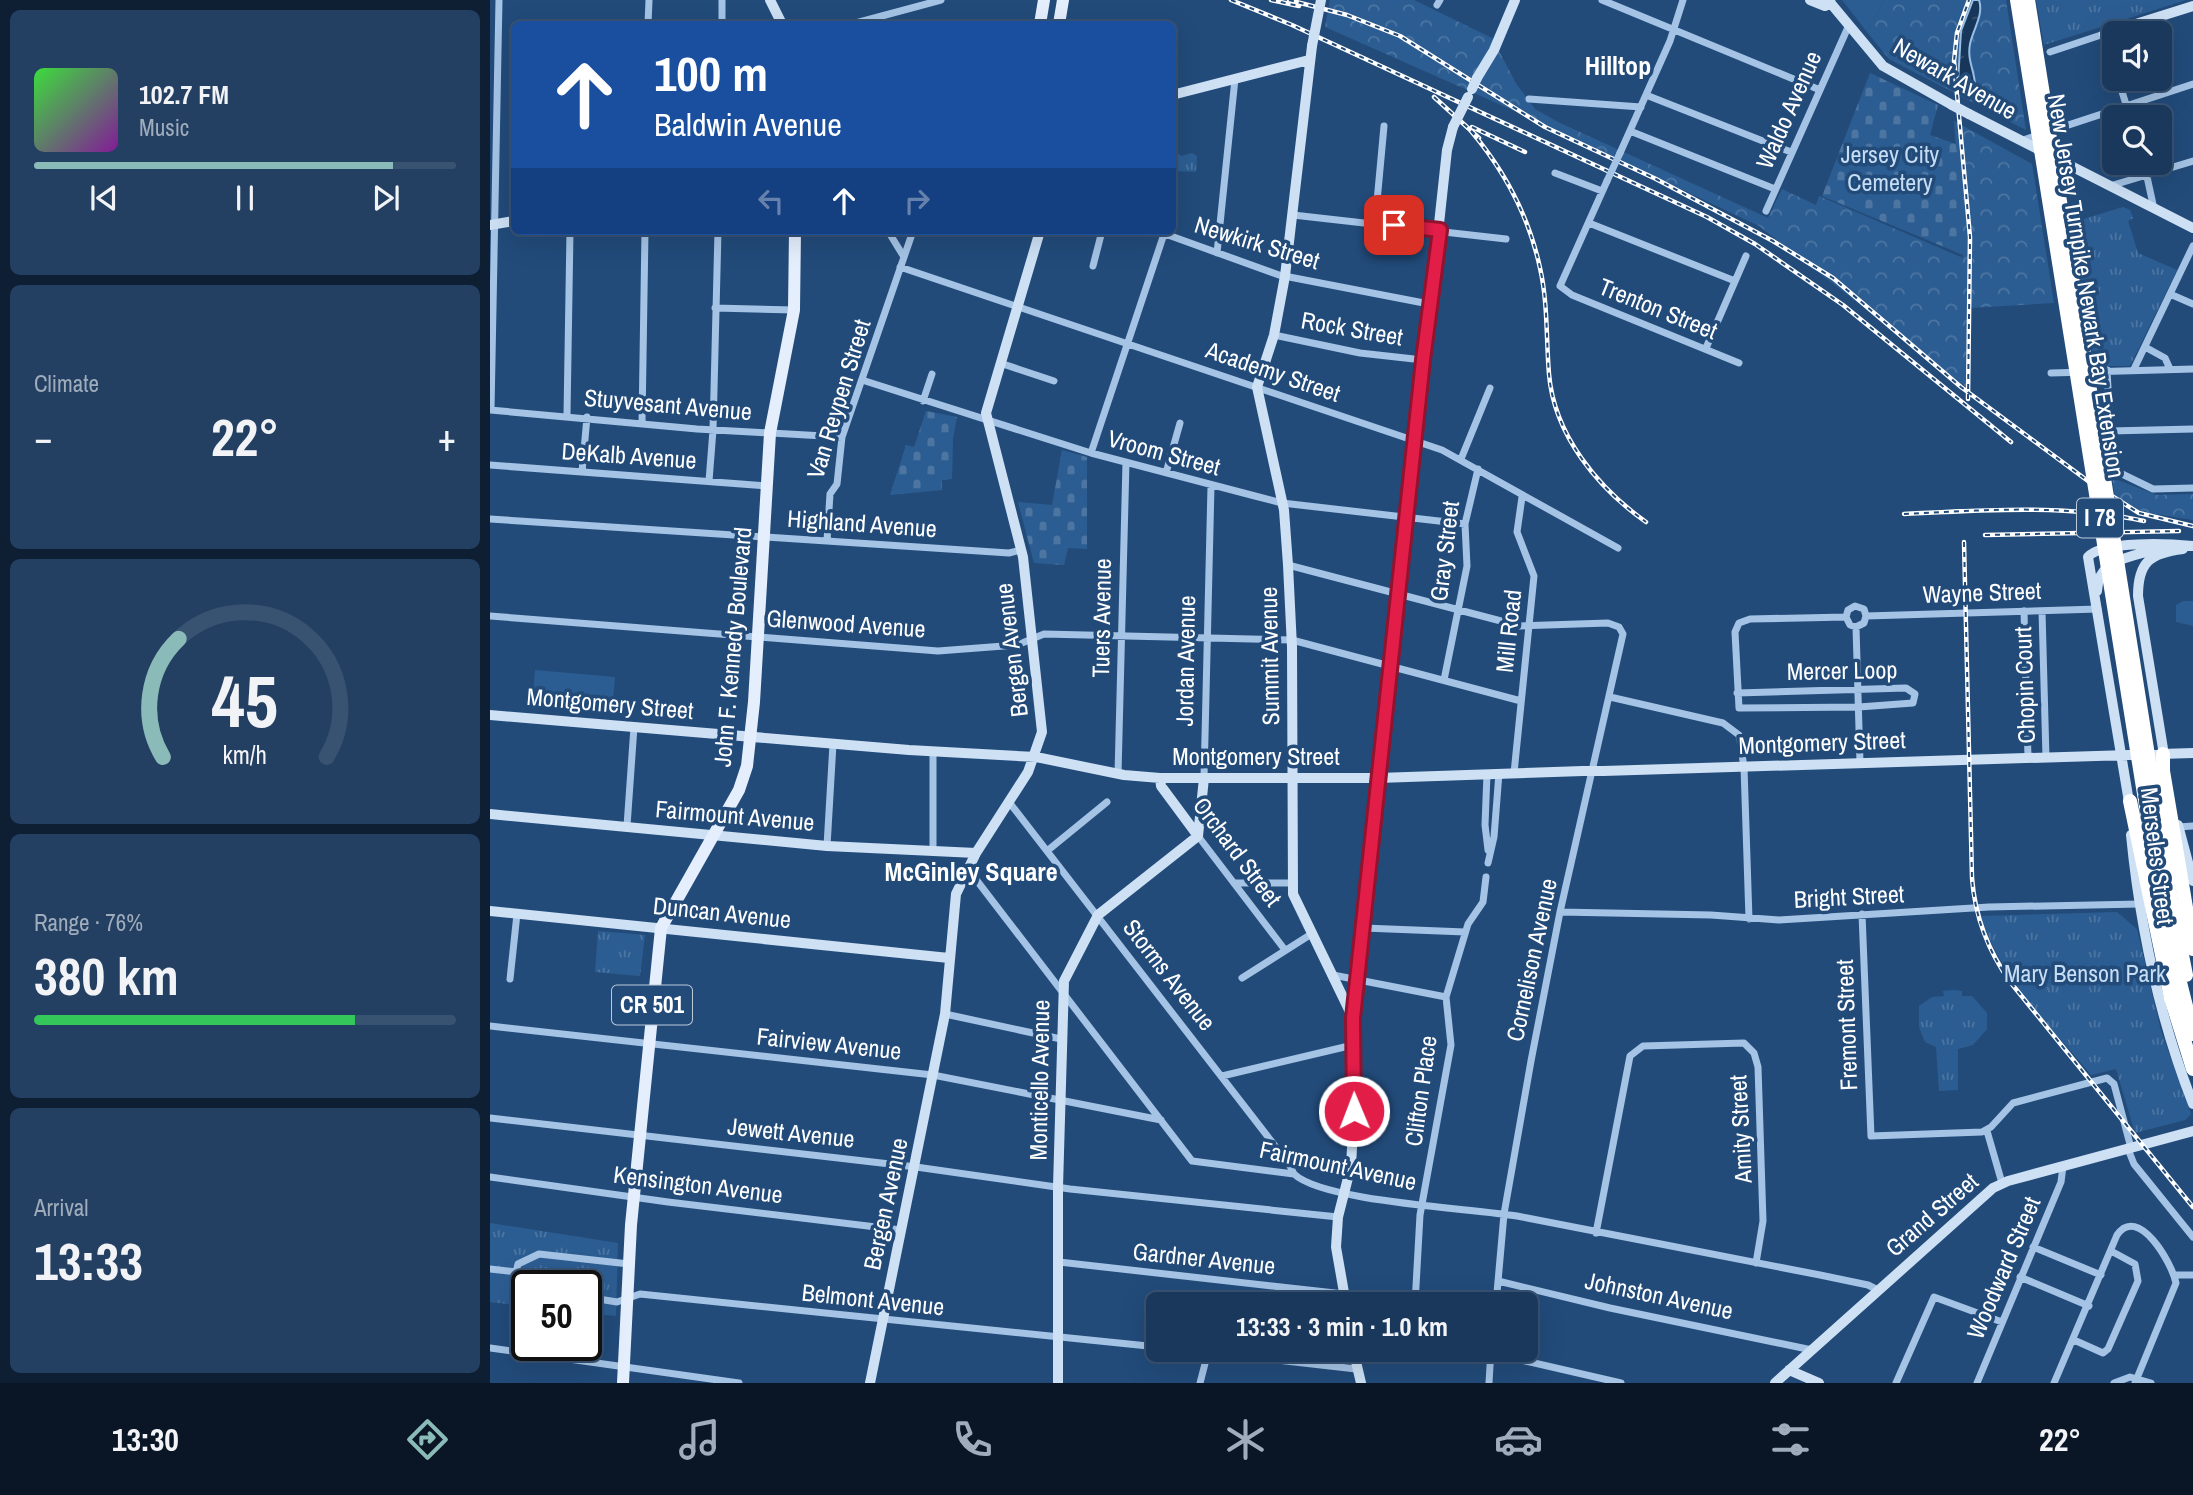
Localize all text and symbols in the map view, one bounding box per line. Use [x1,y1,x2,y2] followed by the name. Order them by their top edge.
[2102,21,2172,175] map controls
[2102,21,2172,91] button: sound
[1888,30,2023,126] street label: Newark Avenue
[654,40,768,106] text: 100 m
[1748,46,1828,174] street label: Waldo Avenue
[1585,48,1651,83] district label: Hilltop
[539,49,630,140] icon: ahead
[139,77,229,112] text: 102.7 FM
[2041,91,2133,480] street label: New Jersey Turnpike Newark Bay Extension
[654,103,842,146] text: Baldwin Avenue
[2102,105,2172,175] button: search
[139,112,189,143] text: Music
[1841,138,1939,198] park label: Jersey City Cemetery
[85,179,123,217] icon: previous
[226,179,264,217] icon: pause
[367,179,405,217] icon: next
[752,182,790,220] icon: left
[825,182,863,220] icon: ahead
[898,182,936,220] icon: right
[1364,195,1424,255] pin
[1375,206,1413,244] icon: arrive
[1191,208,1324,276] street label: Newkirk Street
[1594,270,1723,347] street label: Trenton Street
[1299,303,1406,353] street label: Rock Street
[799,315,878,482] street label: Van Reypen Street
[1201,333,1345,409] street label: Academy Street
[34,368,99,399] text: Climate
[583,381,753,427] street label: Stuyvesant Avenue
[211,402,279,472] text: 22°
[34,412,52,463] text: −
[438,412,456,463] text: +
[1104,422,1225,483] street label: Vroom Street
[560,434,698,476] street label: DeKalb Avenue
[1422,498,1466,603] street label: Gray Street
[2077,498,2123,538] road number: I 78
[786,502,938,544] street label: Highland Avenue
[706,526,758,768] street label: John F. Kennedy Boulevard
[1084,558,1118,678] street label: Tuers Avenue
[1922,574,2042,610] street label: Wayne Street
[987,582,1035,719] street label: Bergen Avenue
[1252,586,1286,726] street label: Summit Avenue
[1488,588,1528,674] street label: Mill Road
[1168,595,1202,727] street label: Jordan Avenue
[765,601,927,645] street label: Glenwood Avenue
[2006,625,2042,744] street label: Chopin Court
[212,653,278,751] text: 45
[1786,653,1897,687] street label: Mercer Loop
[525,680,695,726] street label: Montgomery Street
[1738,723,1907,761] street label: Montgomery Street
[223,738,267,772] text: km/h
[1172,740,1340,772] street label: Montgomery Street
[2134,786,2182,927] street label: Merseles Street
[1186,790,1290,913] street label: Orchard Street
[654,792,816,838] street label: Fairmount Avenue
[884,854,1058,889] district label: McGinley Square
[1498,875,1564,1044] street label: Cornelison Avenue
[1793,877,1905,915] street label: Bright Street
[651,889,793,935] street label: Duncan Avenue
[34,907,143,938] text: Range · 76%
[1116,912,1223,1037] street label: Storms Avenue
[34,941,179,1011] text: 380 km
[2004,957,2166,989] park label: Mary Benson Park
[1828,958,1864,1091] street label: Fremont Street
[612,986,692,1024] road number: CR 501
[1022,999,1056,1160] street label: Monticello Avenue
[755,1019,903,1067] street label: Fairview Avenue
[1396,1033,1444,1148] street label: Clifton Place
[1317,1074,1391,1148] position arrow
[1721,1074,1759,1185] street label: Amity Street
[726,1109,856,1155] street label: Jewett Avenue
[1257,1133,1420,1197] street label: Fairmount Avenue
[855,1135,915,1273] street label: Bergen Avenue
[612,1158,785,1210] street label: Kensington Avenue
[1878,1165,1985,1263] street label: Grand Street
[1959,1191,2048,1344] street label: Woodward Street
[34,1192,89,1223] text: Arrival
[34,1226,143,1296] text: 13:33
[1131,1235,1277,1281] street label: Gardner Avenue
[1582,1264,1736,1326] street label: Johnston Avenue
[511,1270,602,1361] speed limit sign: 50
[800,1276,946,1322] street label: Belmont Avenue
[1236,1309,1448,1344] text: 13:33 · 3 min · 1.0 km
[403,1415,452,1464] icon: directions
[675,1415,724,1464] icon: music
[948,1415,997,1464] icon: phone
[1221,1415,1270,1464] icon: climate
[1494,1415,1543,1464] icon: car
[1766,1415,1815,1464] icon: filters
[112,1418,179,1461] text: 13:30
[2039,1418,2081,1461] text: 22°

